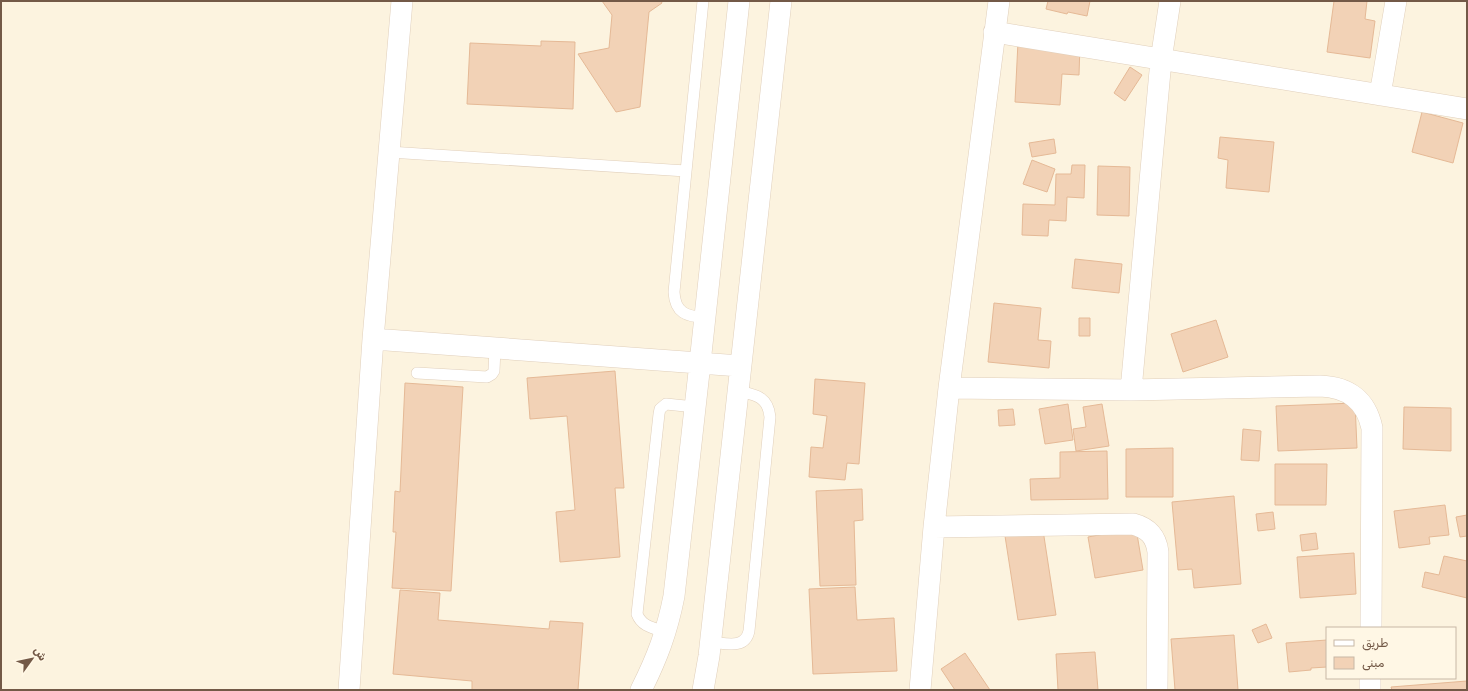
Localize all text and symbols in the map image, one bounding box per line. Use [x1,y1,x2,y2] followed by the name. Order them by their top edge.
[1326,627,1456,679] legend
[1362,636,1388,651] text: طريق
[12,639,52,679] north arrow
[31,644,49,663] text: ش
[1362,656,1385,671] text: مبنى

